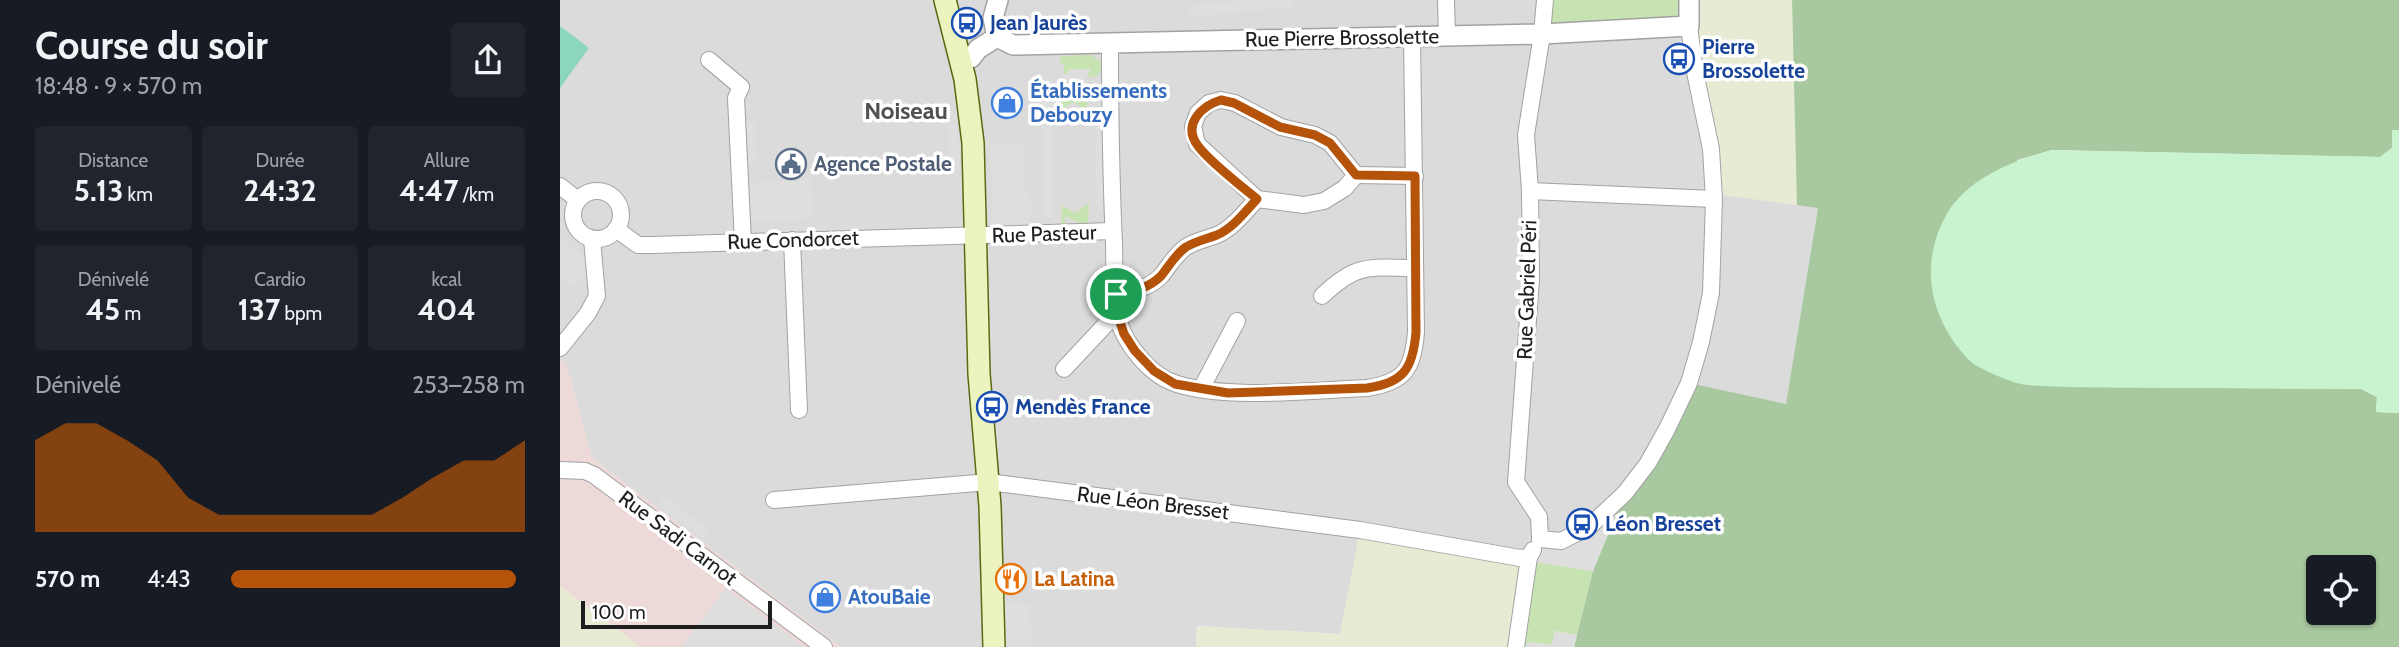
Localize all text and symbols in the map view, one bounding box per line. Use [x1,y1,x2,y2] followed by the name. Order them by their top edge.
[950,6,984,40] bus stop icon: Jean Jaurès
[989,10,1087,35] place label: Jean Jaurès
[35,22,268,69] text: Course du soir
[451,23,525,97] button: share
[1245,23,1440,52] street label: Rue Pierre Brossolette
[1702,34,1805,83] place label: Pierre Brossolette
[1662,42,1696,76] bus stop icon: Pierre Brossolette
[35,72,202,100] text: 18:48 · 9 × 570 m
[1030,78,1167,127] place label: Établissements Debouzy
[990,86,1024,120] shop icon: Établissements Debouzy
[864,96,948,125] district label: Noiseau
[774,147,808,181] public building icon: Agence Postale
[78,149,148,172] text: Distance
[256,149,304,172] text: Durée
[424,149,470,172] text: Allure
[814,151,952,176] place label: Agence Postale
[74,172,123,209] text: 5.13
[243,172,317,209] text: 24:32
[399,172,458,209] text: 4:47
[123,183,153,206] text: km
[458,183,494,206] text: /km
[991,219,1097,248] street label: Rue Pasteur
[1512,220,1541,360] street label: Rue Gabriel Péri
[727,225,859,254] street label: Rue Condorcet
[1086,264,1146,324] pin
[78,268,149,291] text: Dénivelé
[254,268,306,291] text: Cardio
[432,268,462,291] text: kcal
[1097,275,1135,313] icon: arrive
[85,291,120,328] text: 45
[238,291,280,328] text: 137
[417,291,476,328] text: 404
[120,302,141,325] text: m
[280,302,322,325] text: bpm
[35,371,121,399] text: Dénivelé
[412,371,525,399] text: 253–258 m
[975,390,1009,424] bus stop icon: Mendès France
[1015,394,1151,419] place label: Mendès France
[1076,481,1230,524] street label: Rue Léon Bresset
[614,485,743,590] street label: Rue Sadi Carnot
[1565,507,1599,541] bus stop icon: Léon Bresset
[1605,511,1721,536] place label: Léon Bresset
[2306,555,2376,625] map controls
[2306,555,2376,625] button: locate
[994,562,1028,596] restaurant icon: La Latina
[35,565,100,593] text: 570 m
[147,565,191,593] text: 4:43
[1034,566,1115,591] place label: La Latina
[808,580,842,614] shop icon: AtouBaie
[848,584,931,609] place label: AtouBaie
[581,598,772,630] scale bar
[592,601,646,624] text: 100 m

